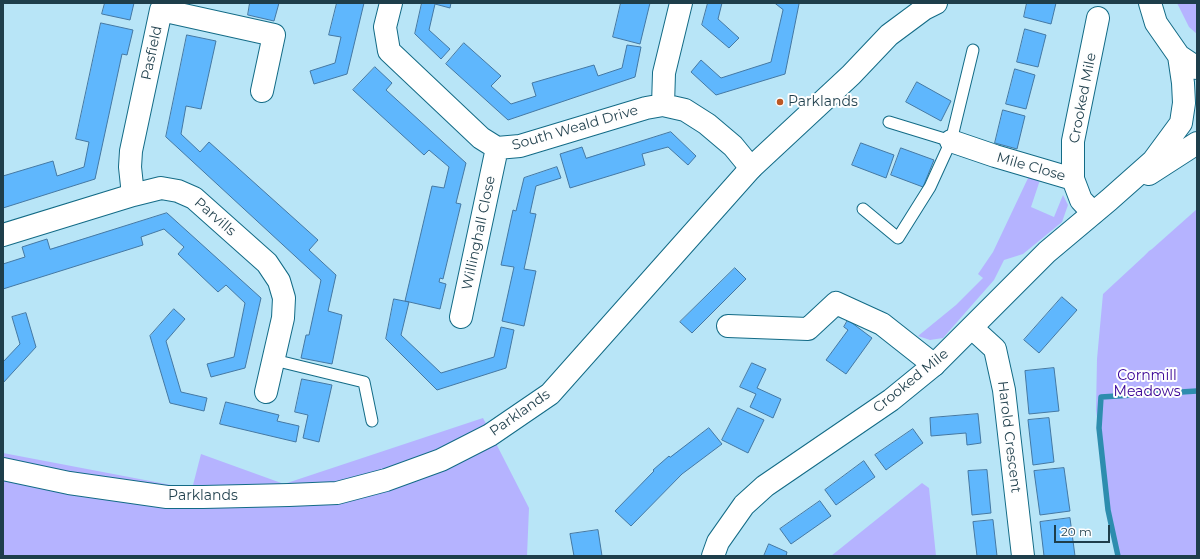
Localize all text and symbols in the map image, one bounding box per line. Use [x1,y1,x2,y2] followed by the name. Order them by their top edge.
[138,24,166,82] street label: Pasfield
[1066,51,1100,145] street label: Crooked Mile
[788,94,858,110] place label: Parklands
[775,97,785,107] marker: Parklands
[510,102,640,154] street label: South Weald Drive
[995,149,1067,185] street label: Mile Close
[459,174,499,292] street label: Willinghall Close
[191,194,239,240] street label: Parvills
[870,346,952,416] street label: Crooked Mile
[1114,368,1180,400] park label: Cornmill Meadows
[994,380,1024,494] street label: Harold Crescent
[487,386,553,440] street label: Parklands
[168,488,238,504] street label: Parklands
[1056,517,1112,543] scale bar
[1061,524,1092,539] text: 20 m

